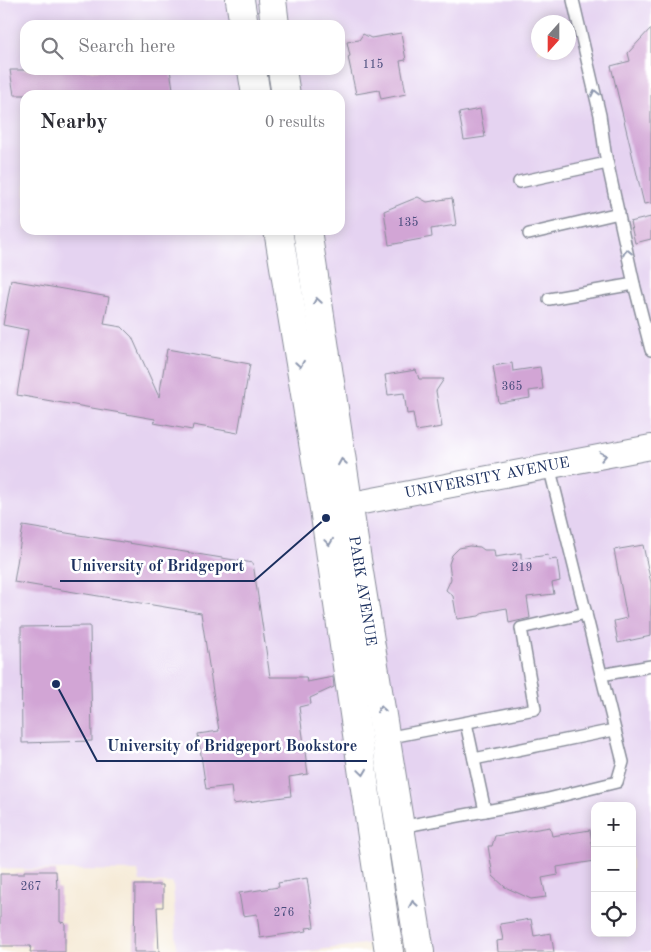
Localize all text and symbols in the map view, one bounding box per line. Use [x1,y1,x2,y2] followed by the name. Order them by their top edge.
[531,15,576,60] north arrow
[20,20,345,75] search box
[38,34,66,62] icon: search
[78,38,175,57] text: Search here
[363,58,383,71] house number: 115
[590,88,601,97] one-way arrow
[40,112,108,133] text: Nearby
[265,115,325,131] text: 0 results
[398,216,418,229] house number: 135
[622,247,633,256] one-way arrow
[313,297,323,306] one-way arrow
[294,361,305,369] one-way arrow
[502,380,522,393] house number: 365
[598,451,607,461] one-way arrow
[403,455,571,501] street label: UNIVERSITY AVENUE
[337,458,348,466] one-way arrow
[346,535,378,647] street label: PARK AVENUE
[323,538,333,547] one-way arrow
[60,550,254,581] callout: University of Bridgeport
[70,559,244,575] text: University of Bridgeport
[512,562,532,574] house number: 219
[377,705,387,713] one-way arrow
[97,730,367,761] callout: University of Bridgeport Bookstore
[107,739,357,755] text: University of Bridgeport Bookstore
[357,768,367,776] one-way arrow
[591,802,636,937] map controls
[591,802,636,847] button: +
[591,847,636,892] button: −
[21,881,41,893] house number: 267
[591,892,636,937] button: locate
[408,900,418,908] one-way arrow
[274,907,294,919] house number: 276

